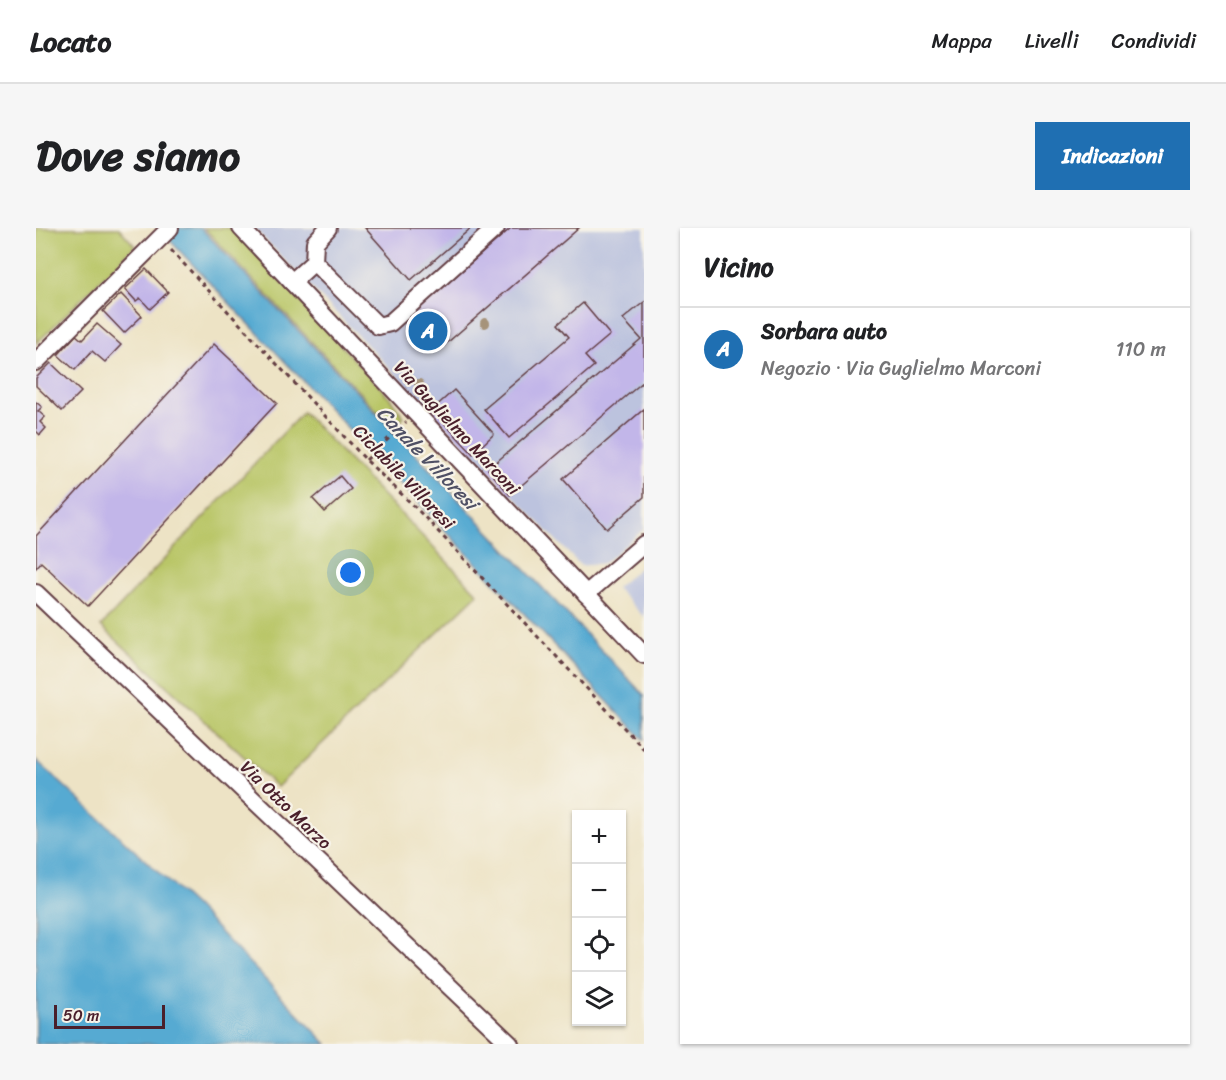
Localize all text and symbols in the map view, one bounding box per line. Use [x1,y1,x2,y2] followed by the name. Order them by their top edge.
[30,17,111,66] text: Locato
[931,22,992,60] text: Mappa
[1025,22,1079,60] text: Livelli
[1112,22,1196,60] text: Condividi
[36,119,240,193] text: Dove siamo
[1035,122,1190,190] button: Indicazioni
[704,244,774,290] text: Vicino
[408,308,448,354] pin: A
[761,312,887,351] text: Sorbara auto
[717,332,730,367] text: A
[1116,332,1166,367] text: 110 m
[761,351,1041,386] text: Negozio · Via Guglielmo Marconi
[386,353,529,504] street label: Via Guglielmo Marconi
[368,398,489,522] water label: Canale Villoresi
[345,417,464,538] street label: Ciclabile Villoresi
[336,558,365,587] your location
[232,752,340,858] street label: Via Otto Marzo
[572,810,626,1026] map controls
[572,810,626,864] button: +
[572,864,626,918] button: −
[572,918,626,972] button: locate
[572,972,626,1026] button: layers
[63,1001,99,1030] text: 50 m
[54,1002,165,1030] scale bar

